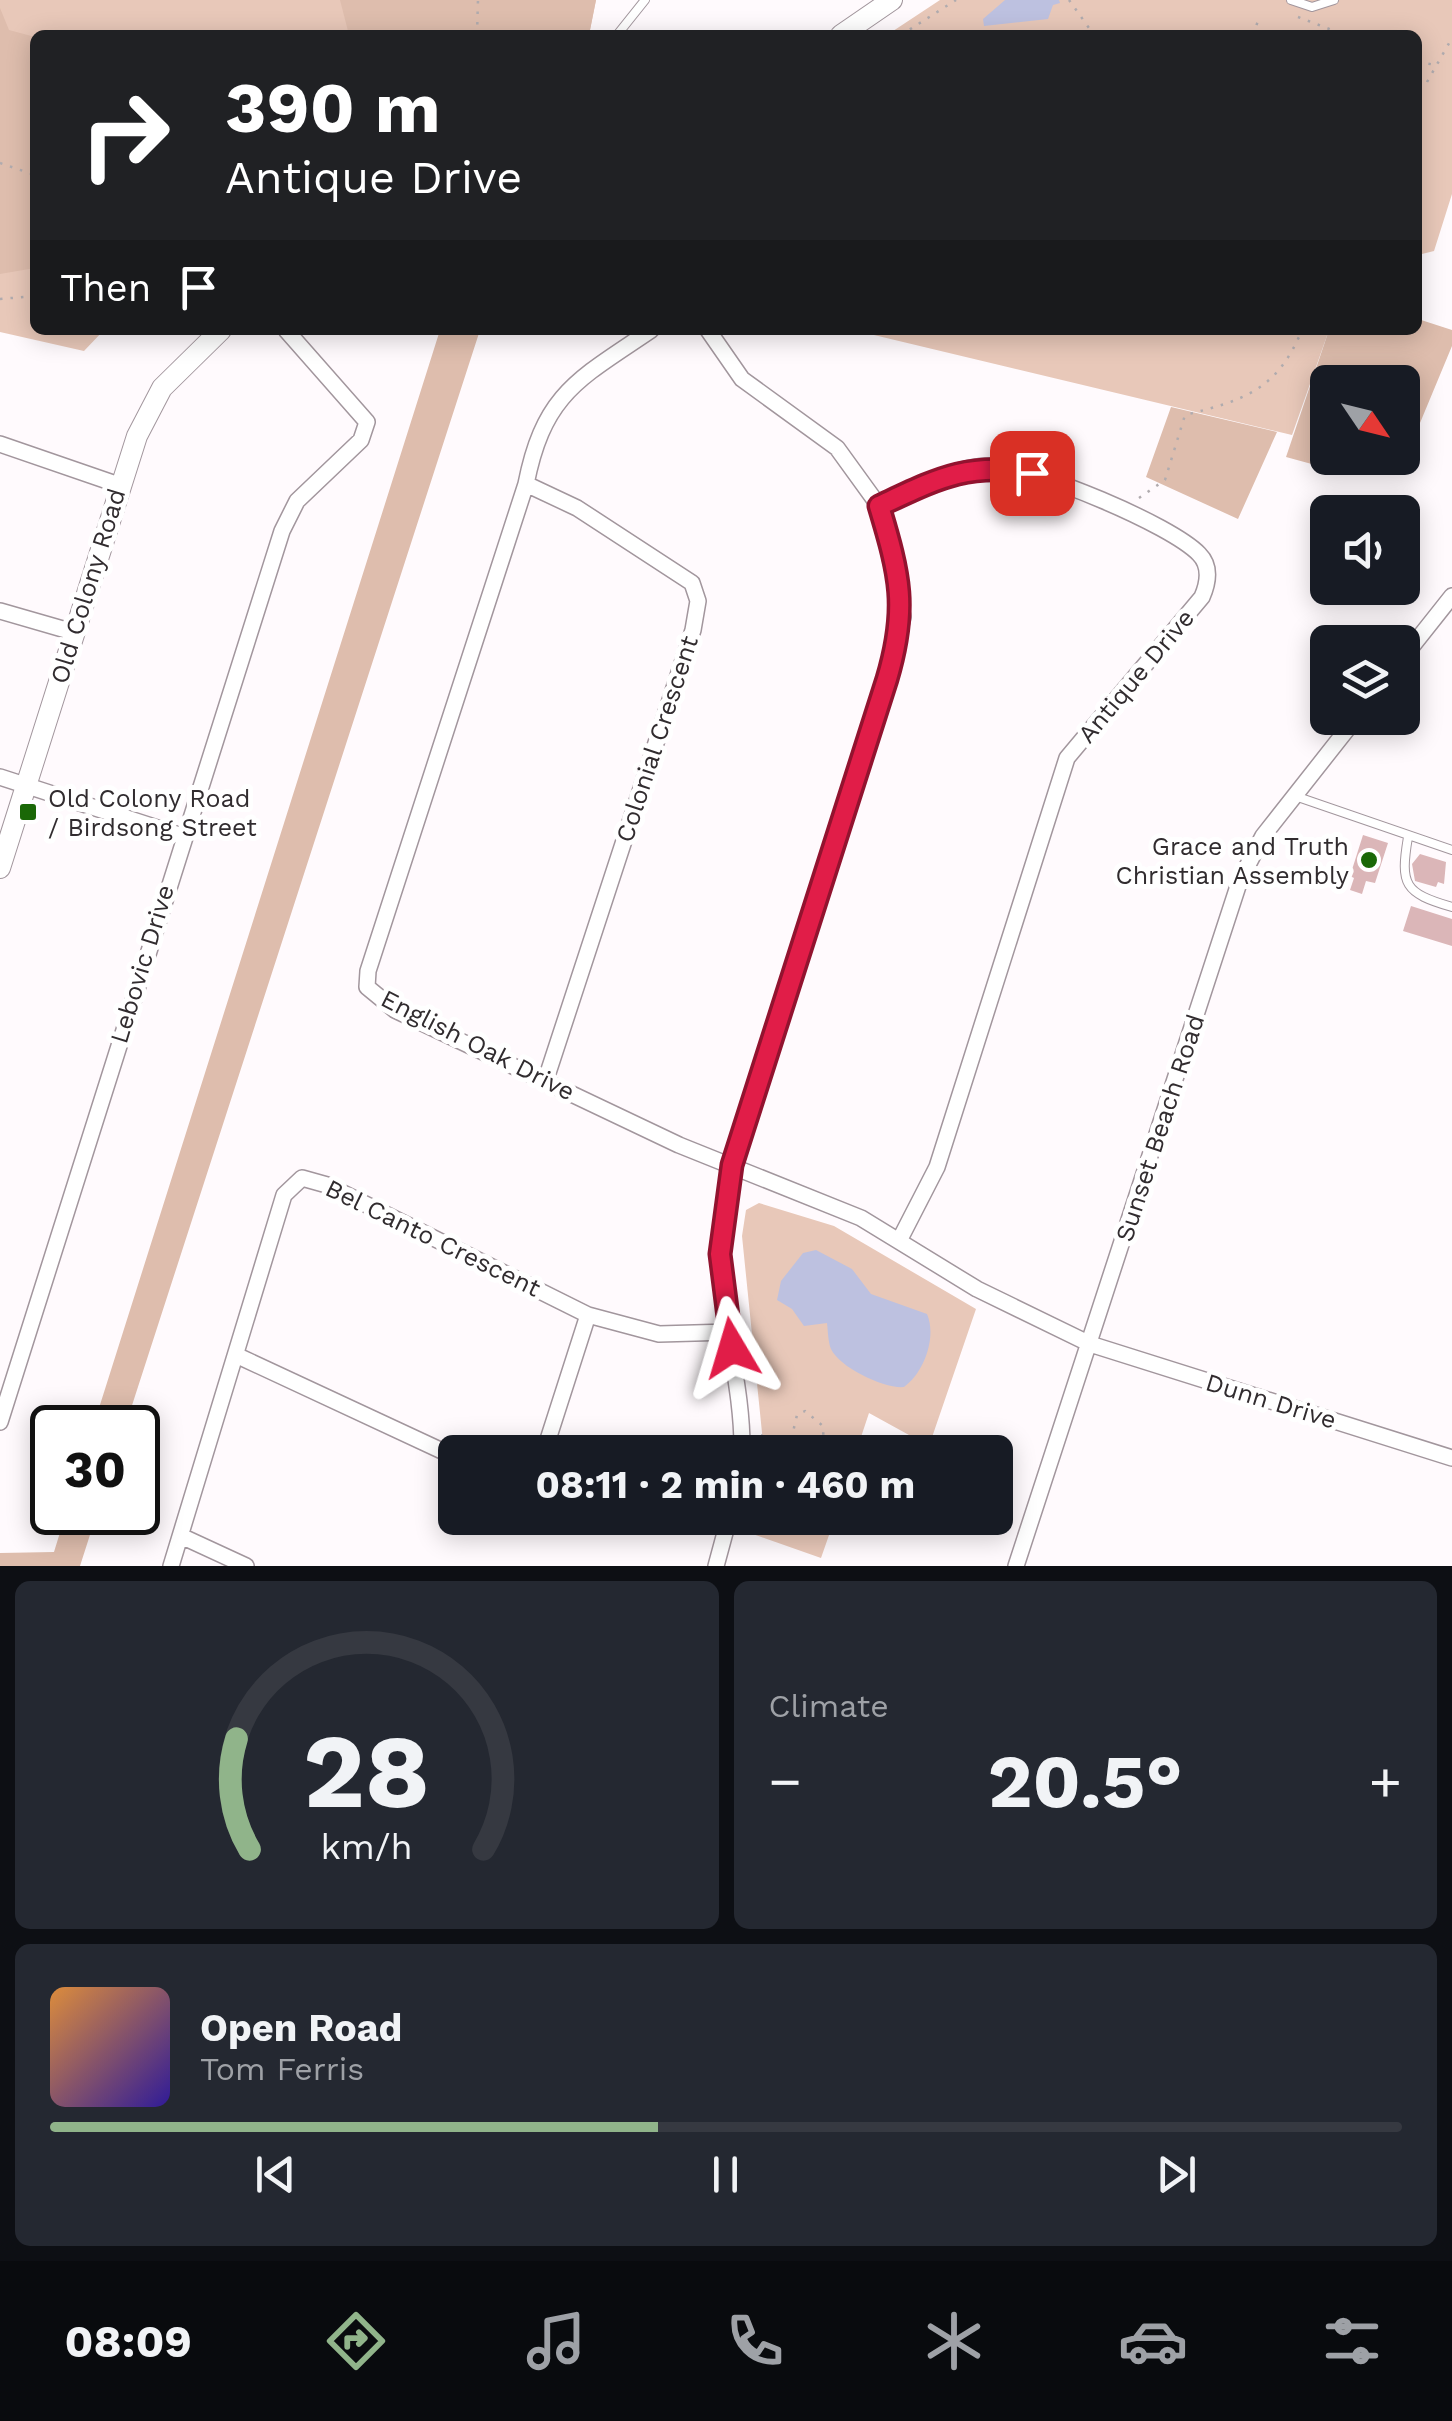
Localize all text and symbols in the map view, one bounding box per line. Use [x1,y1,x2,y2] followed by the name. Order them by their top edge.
[225,67,441,149] text: 390 m
[60,70,190,200] icon: right
[225,151,522,204] text: Antique Drive
[171,260,226,315] icon: arrive
[60,266,151,310] text: Then
[1310,365,1420,475] north arrow
[1310,365,1420,735] map controls
[990,431,1075,516] pin
[1005,446,1060,501] icon: arrive
[45,485,131,687] street label: Old Colony Road
[1310,495,1420,605] button: sound
[1072,603,1200,749] street label: Antique Drive
[1310,625,1420,735] button: layers
[610,632,704,846] street label: Colonial Crescent
[48,784,257,842] place label: Old Colony Road / Birdsong Street
[17,801,39,823] marker: Old Colony Road / Birdsong Street
[1115,832,1349,890] place label: Grace and Truth Christian Assembly
[1358,849,1380,871] marker: Grace and Truth Christian Assembly
[104,881,180,1047] street label: Lebovic Drive
[376,984,580,1106] street label: English Oak Drive
[1110,1011,1210,1245] street label: Sunset Beach Road
[321,1173,546,1303] street label: Bel Canto Crescent
[680,1296,784,1400] position arrow
[1202,1367,1340,1435] street label: Dunn Drive
[30,1405,160,1535] speed limit sign: 30
[536,1463,915,1507] text: 08:11 · 2 min · 460 m
[769,1687,889,1725] text: Climate
[303,1710,430,1832] text: 28
[988,1737,1183,1825] text: 20.5°
[769,1749,802,1813] text: −
[1369,1749,1402,1813] text: +
[321,1826,413,1868] text: km/h
[200,2006,402,2050] text: Open Road
[200,2050,364,2088] text: Tom Ferris
[248,2147,303,2202] icon: previous
[698,2147,753,2202] icon: pause
[1149,2147,1204,2202] icon: next
[321,2306,391,2376] icon: directions
[521,2306,591,2376] icon: music
[720,2306,790,2376] icon: phone
[919,2306,989,2376] icon: climate
[1118,2306,1188,2376] icon: car
[1317,2306,1387,2376] icon: filters
[65,2315,192,2368] text: 08:09

